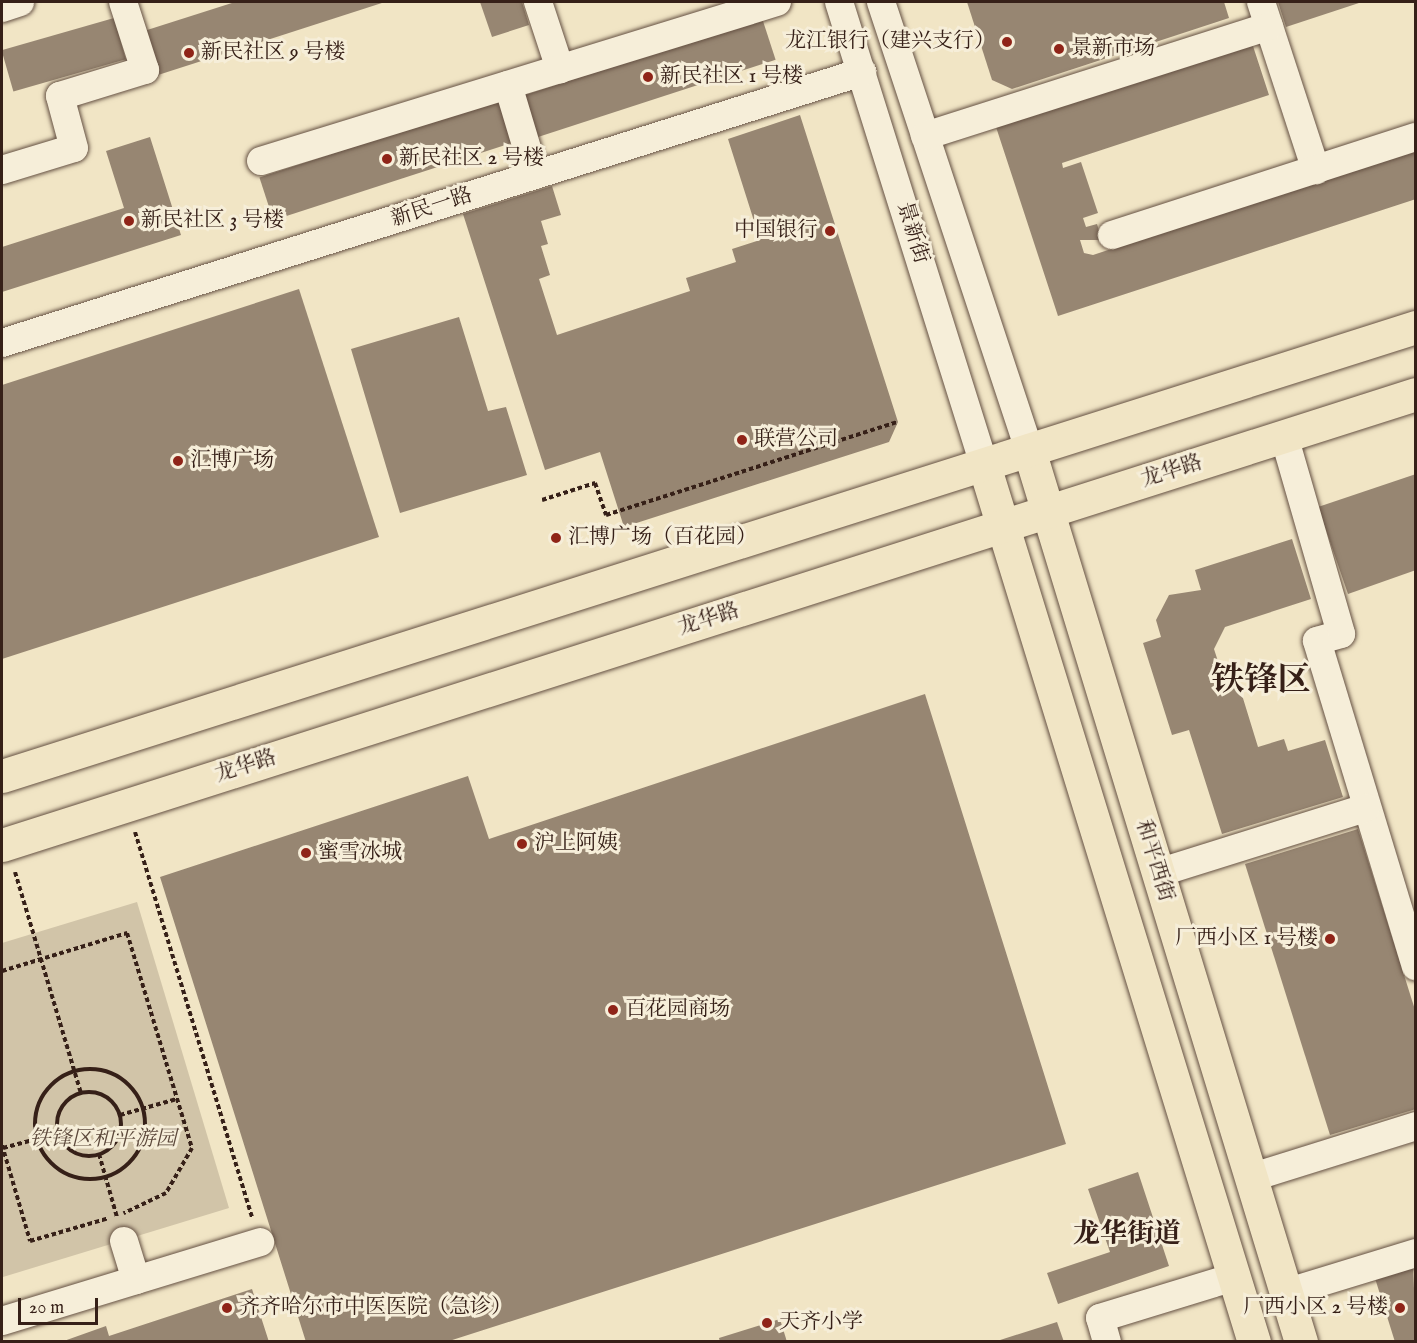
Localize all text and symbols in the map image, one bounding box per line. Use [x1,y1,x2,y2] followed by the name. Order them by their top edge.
[785,29,995,55] place label: 龙江银行（建兴支行）
[1000,35,1014,49] marker: 龙江银行（建兴支行）
[1071,36,1155,62] place label: 景新市场
[201,40,345,66] place label: 新民社区 9 号楼
[1052,42,1066,56] marker: 景新市场
[182,46,196,60] marker: 新民社区 9 号楼
[660,64,803,90] place label: 新民社区 1 号楼
[641,70,655,84] marker: 新民社区 1 号楼
[399,146,544,172] place label: 新民社区 2 号楼
[380,152,394,166] marker: 新民社区 2 号楼
[388,183,476,233] street label: 新民一路
[891,199,933,267] street label: 景新街
[141,208,284,234] place label: 新民社区 3 号楼
[122,214,136,228] marker: 新民社区 3 号楼
[734,218,818,244] place label: 中国银行
[823,224,837,238] marker: 中国银行
[754,427,838,453] place label: 联营公司
[735,433,749,447] marker: 联营公司
[190,448,274,474] place label: 汇博广场
[1138,450,1206,494] street label: 龙华路
[171,454,185,468] marker: 汇博广场
[568,525,757,551] place label: 汇博广场（百花园）
[549,531,563,545] marker: 汇博广场（百花园）
[675,598,743,642] street label: 龙华路
[1212,662,1310,702] district label: 铁锋区
[212,745,280,789] street label: 龙华路
[1130,817,1178,905] street label: 和平西街
[534,831,618,857] place label: 沪上阿姨
[515,837,529,851] marker: 沪上阿姨
[318,840,402,866] place label: 蜜雪冰城
[299,846,313,860] marker: 蜜雪冰城
[1175,926,1318,952] place label: 厂西小区 1 号楼
[1323,932,1337,946] marker: 厂西小区 1 号楼
[625,997,730,1023] place label: 百花园商场
[606,1003,620,1017] marker: 百花园商场
[30,1127,176,1153] park label: 铁锋区和平游园
[1073,1220,1181,1252] district label: 龙华街道
[21,1286,100,1324] scale bar
[239,1295,512,1321] place label: 齐齐哈尔市中医医院（急诊）
[1243,1295,1388,1321] place label: 厂西小区 2 号楼
[29,1297,64,1320] text: 20 m
[220,1301,234,1315] marker: 齐齐哈尔市中医医院（急诊）
[1393,1301,1407,1315] marker: 厂西小区 2 号楼
[779,1310,863,1336] place label: 天齐小学
[760,1316,774,1330] marker: 天齐小学

